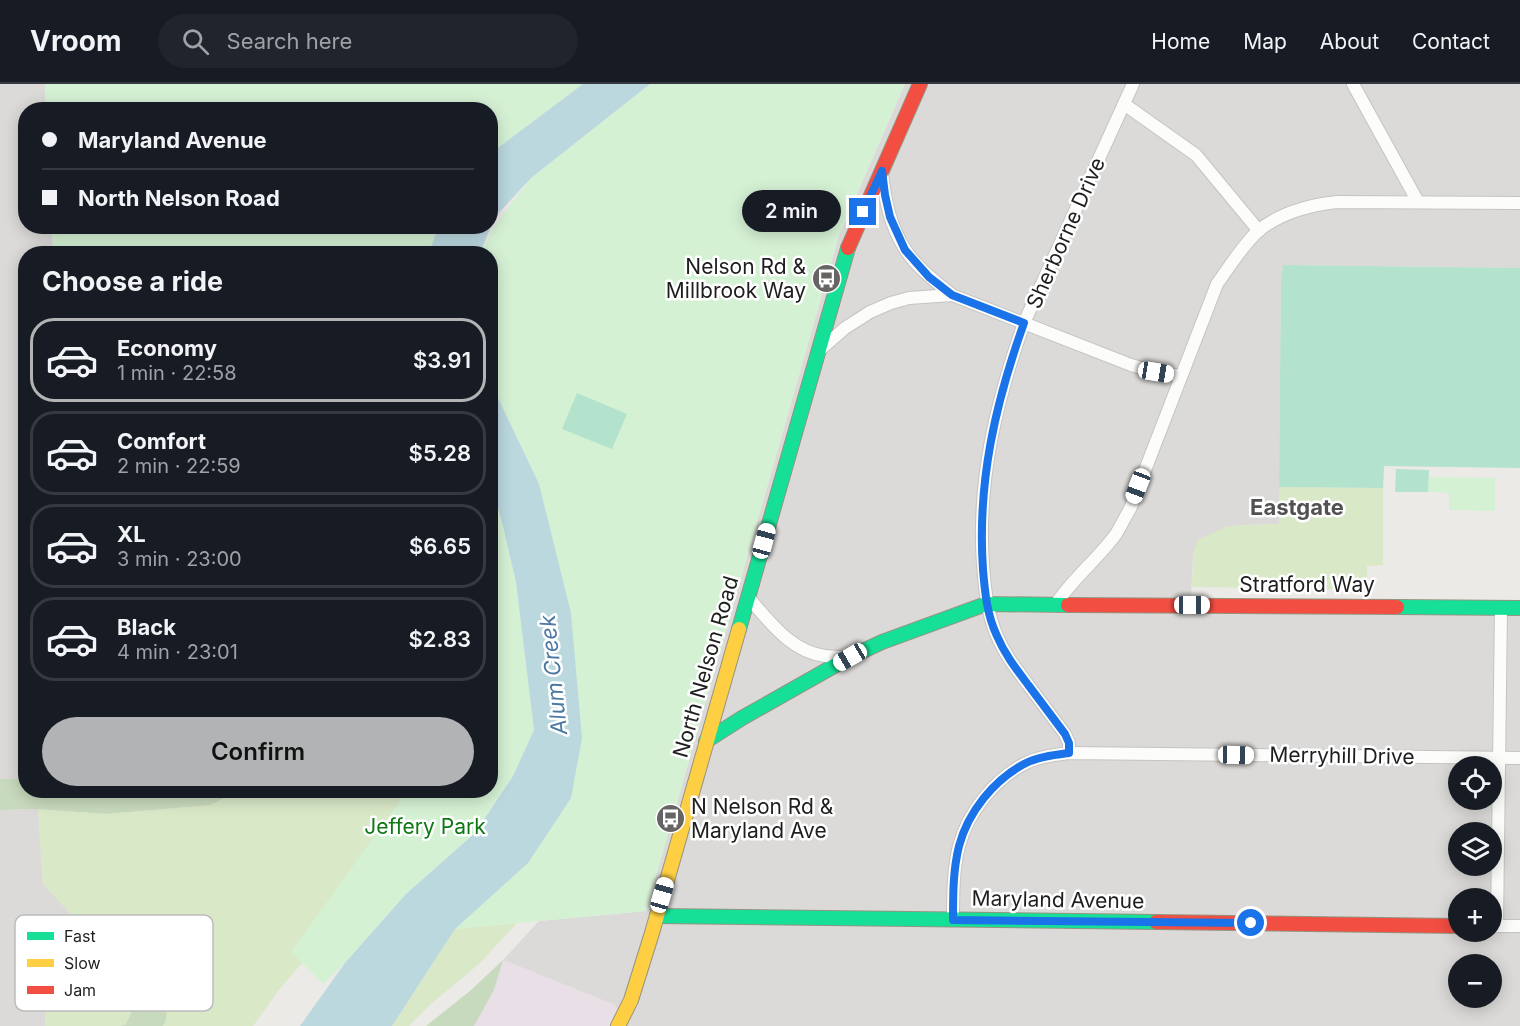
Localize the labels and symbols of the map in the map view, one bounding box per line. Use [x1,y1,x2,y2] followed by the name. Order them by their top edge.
[1021,153,1110,312] street label: Sherborne Drive
[743,191,842,233] callout: 2 min
[849,198,876,225] route end
[666,254,806,303] place label: Nelson Rd & Millbrook Way
[811,263,843,295] bus stop icon: Nelson Rd & Millbrook Way
[1137,360,1175,384] car
[1123,466,1153,506] car
[1250,494,1344,520] district label: Eastgate
[751,521,777,561] car
[1239,572,1375,597] street label: Stratford Way
[668,573,743,760] street label: North Nelson Road
[1174,596,1210,614] car
[534,613,572,737] water label: Alum Creek
[830,640,870,674] car
[1269,742,1415,769] street label: Merryhill Drive
[1218,746,1254,764] car
[691,794,834,843] place label: N Nelson Rd & Maryland Ave
[654,803,686,835] bus stop icon: N Nelson Rd & Maryland Ave
[364,814,486,839] park label: Jeffery Park
[648,875,676,915] car
[971,885,1145,914] street label: Maryland Avenue
[1237,909,1264,936] route start
[15,915,213,1011] legend
[64,926,96,946] text: Fast
[64,953,101,973] text: Slow
[64,980,96,1000] text: Jam

